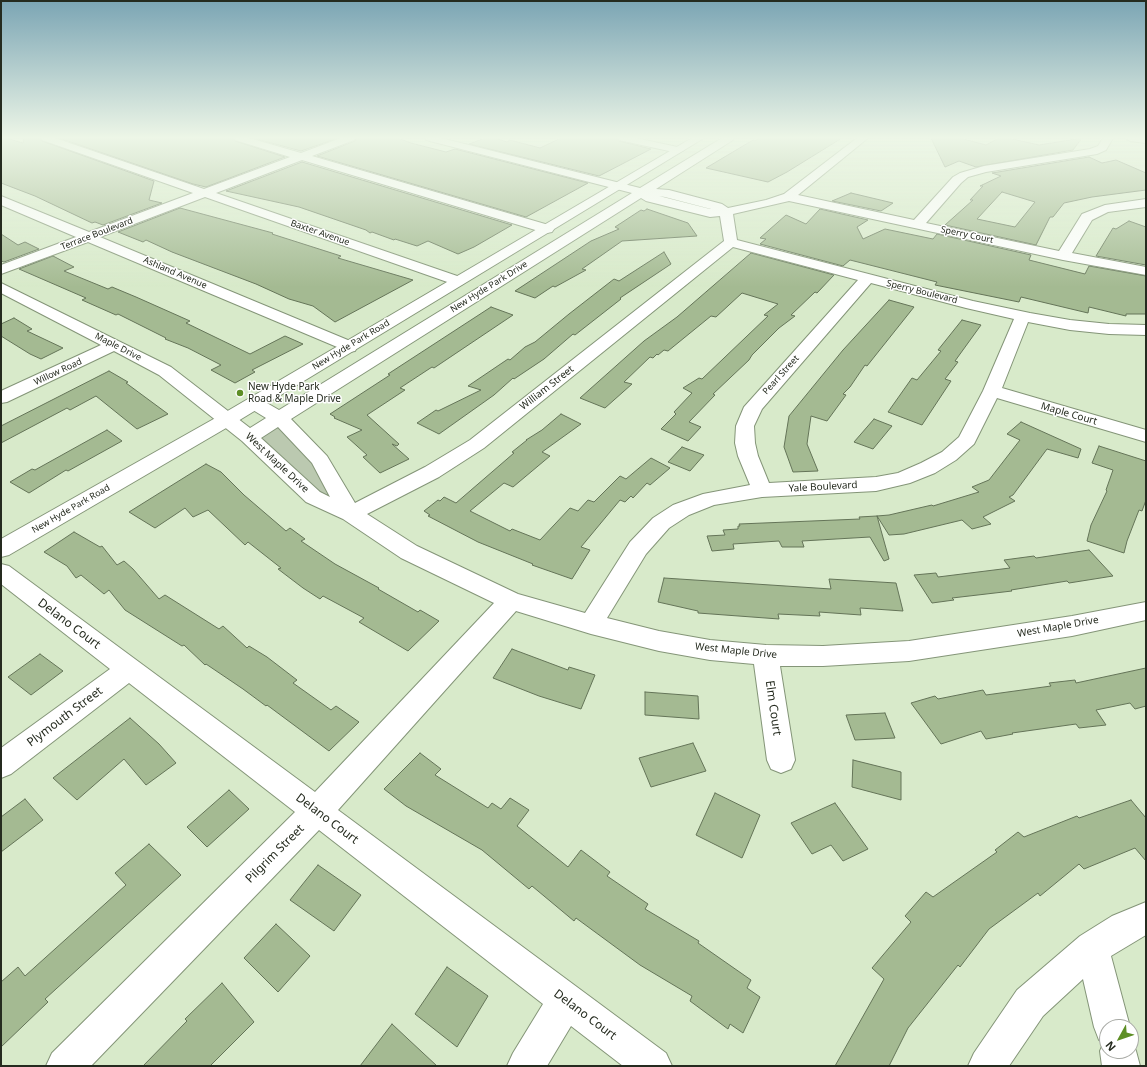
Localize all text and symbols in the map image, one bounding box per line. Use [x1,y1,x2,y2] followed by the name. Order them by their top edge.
[59,215,135,253] street label: Terrace Boulevard
[289,218,351,248] street label: Baxter Avenue
[940,224,994,246] street label: Sperry Court
[142,255,208,291] street label: Ashland Avenue
[448,259,530,315] street label: New Hyde Park Drive
[885,278,959,306] street label: Sperry Boulevard
[310,318,392,372] street label: New Hyde Park Road
[93,331,143,363] street label: Maple Drive
[761,353,801,397] street label: Pearl Street
[32,356,84,388] street label: Willow Road
[518,363,576,413] street label: William Street
[248,381,341,404] place label: New Hyde Park Road & Maple Drive
[235,388,245,398] marker: New Hyde Park Road & Maple Drive
[1039,400,1099,428] street label: Maple Court
[243,431,311,495] street label: West Maple Drive
[788,479,858,495] street label: Yale Boulevard
[30,482,112,536] street label: New Hyde Park Road
[35,596,103,652] street label: Delano Court
[1017,614,1099,640] street label: West Maple Drive
[695,641,777,661] street label: West Maple Drive
[762,679,784,737] street label: Elm Court
[24,684,106,750] street label: Plymouth Street
[293,791,361,847] street label: Delano Court
[243,822,307,886] street label: Pilgrim Street
[551,987,619,1043] street label: Delano Court
[1099,1019,1139,1059] north arrow
[1102,1038,1119,1055] text: N

